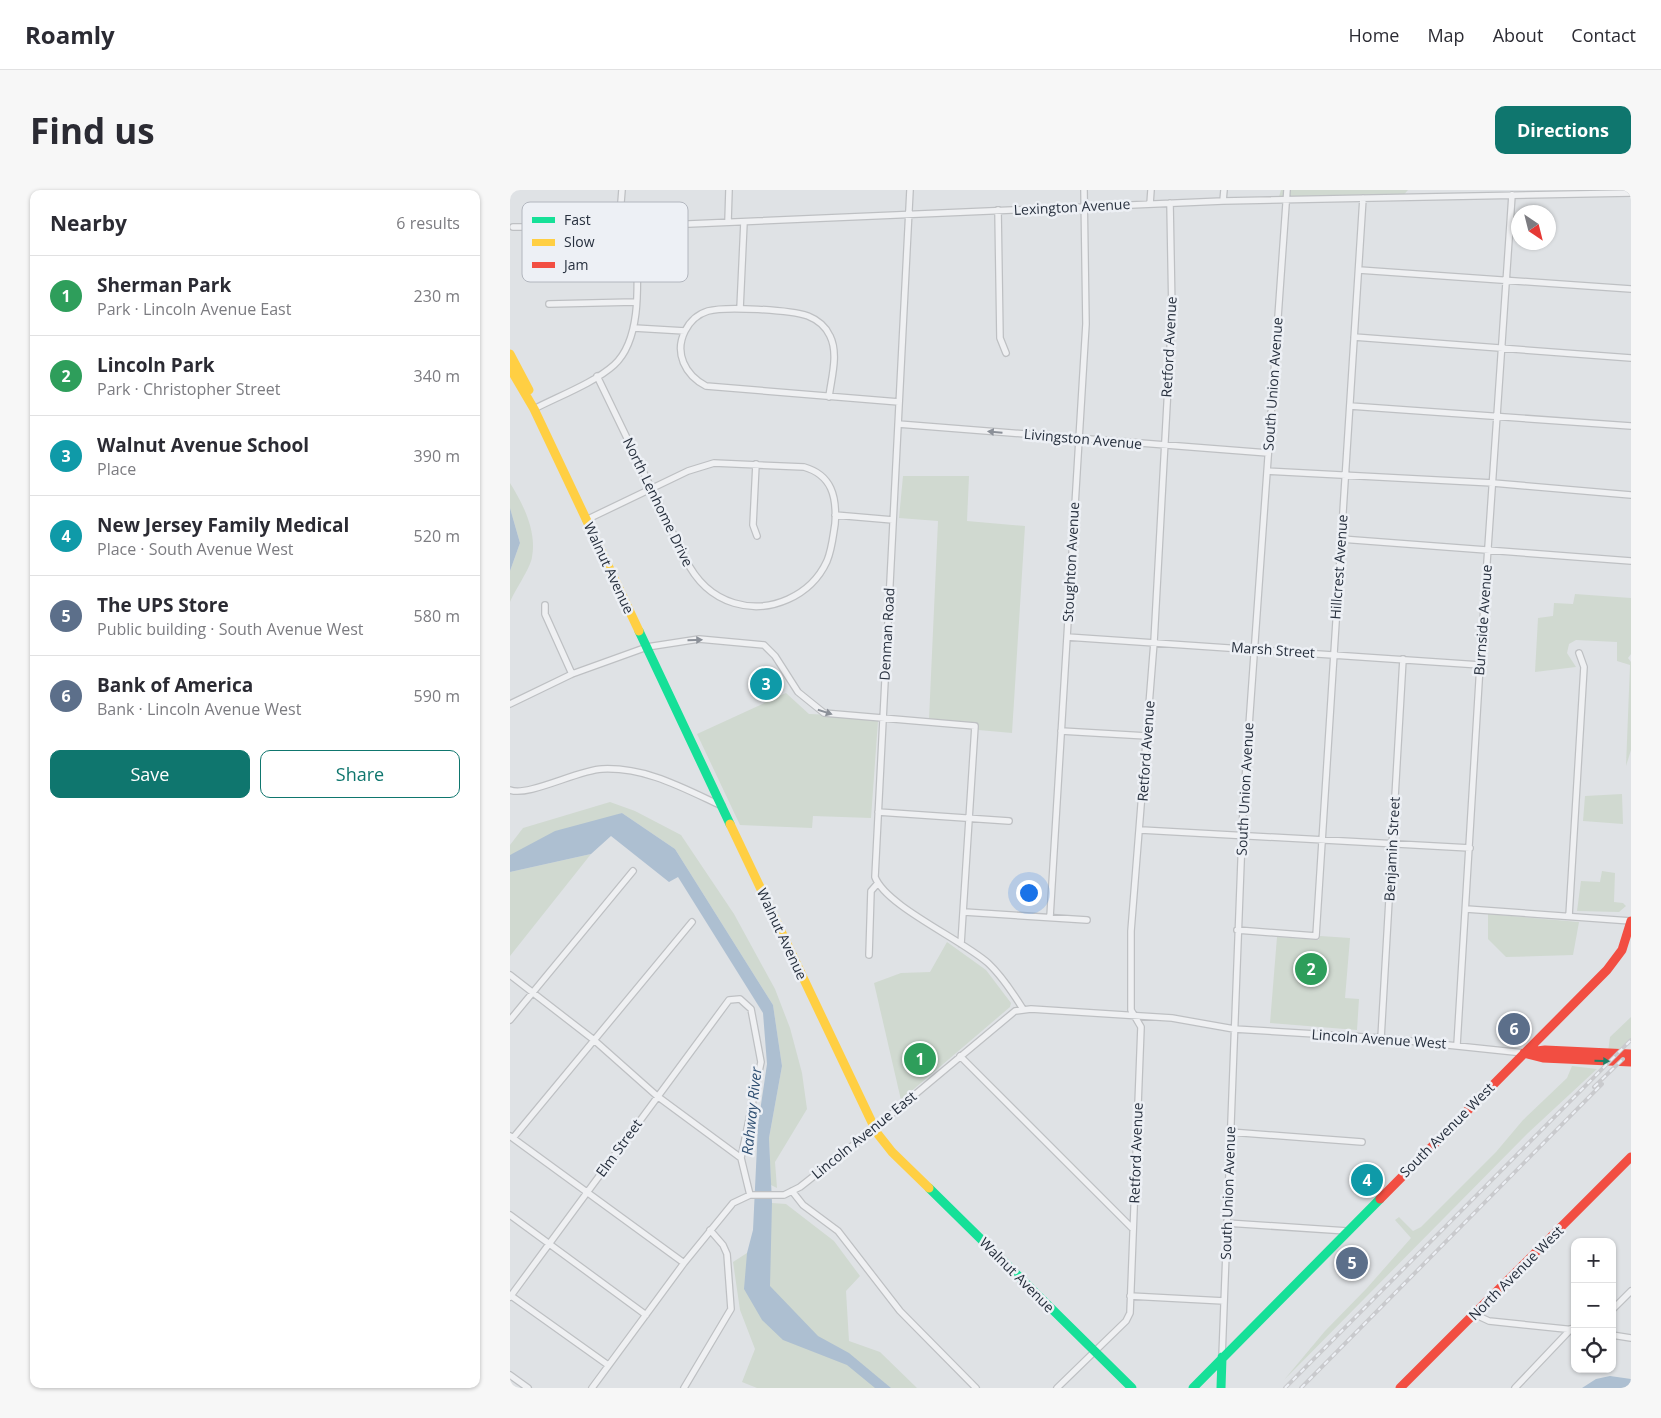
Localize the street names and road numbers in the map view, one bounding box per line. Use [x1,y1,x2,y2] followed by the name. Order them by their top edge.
[1013,194,1131,219] street label: Lexington Avenue
[1156,296,1181,398] street label: Retford Avenue
[1258,317,1287,451] street label: South Union Avenue
[1023,424,1143,453] street label: Livingston Avenue
[619,434,698,570] street label: North Lenhome Drive
[1058,501,1083,623] street label: Stoughton Avenue
[1325,514,1352,620] street label: Hillcrest Avenue
[580,519,639,617] street label: Walnut Avenue
[1469,564,1496,676] street label: Burnside Avenue
[875,587,898,681] street label: Denman Road
[1230,637,1316,662] street label: Marsh Street
[1132,700,1159,802] street label: Retford Avenue
[1232,722,1257,856] street label: South Union Avenue
[1379,796,1404,902] street label: Benjamin Street
[753,885,812,983] street label: Walnut Avenue
[1311,1024,1447,1053] street label: Lincoln Avenue West
[1395,1078,1498,1181] street label: South Avenue West
[807,1086,920,1183] street label: Lincoln Avenue East
[1124,1102,1147,1204] street label: Retford Avenue
[591,1115,646,1180] street label: Elm Street
[1216,1126,1239,1260] street label: South Union Avenue
[1464,1221,1567,1324] street label: North Avenue West
[976,1233,1059,1316] street label: Walnut Avenue

